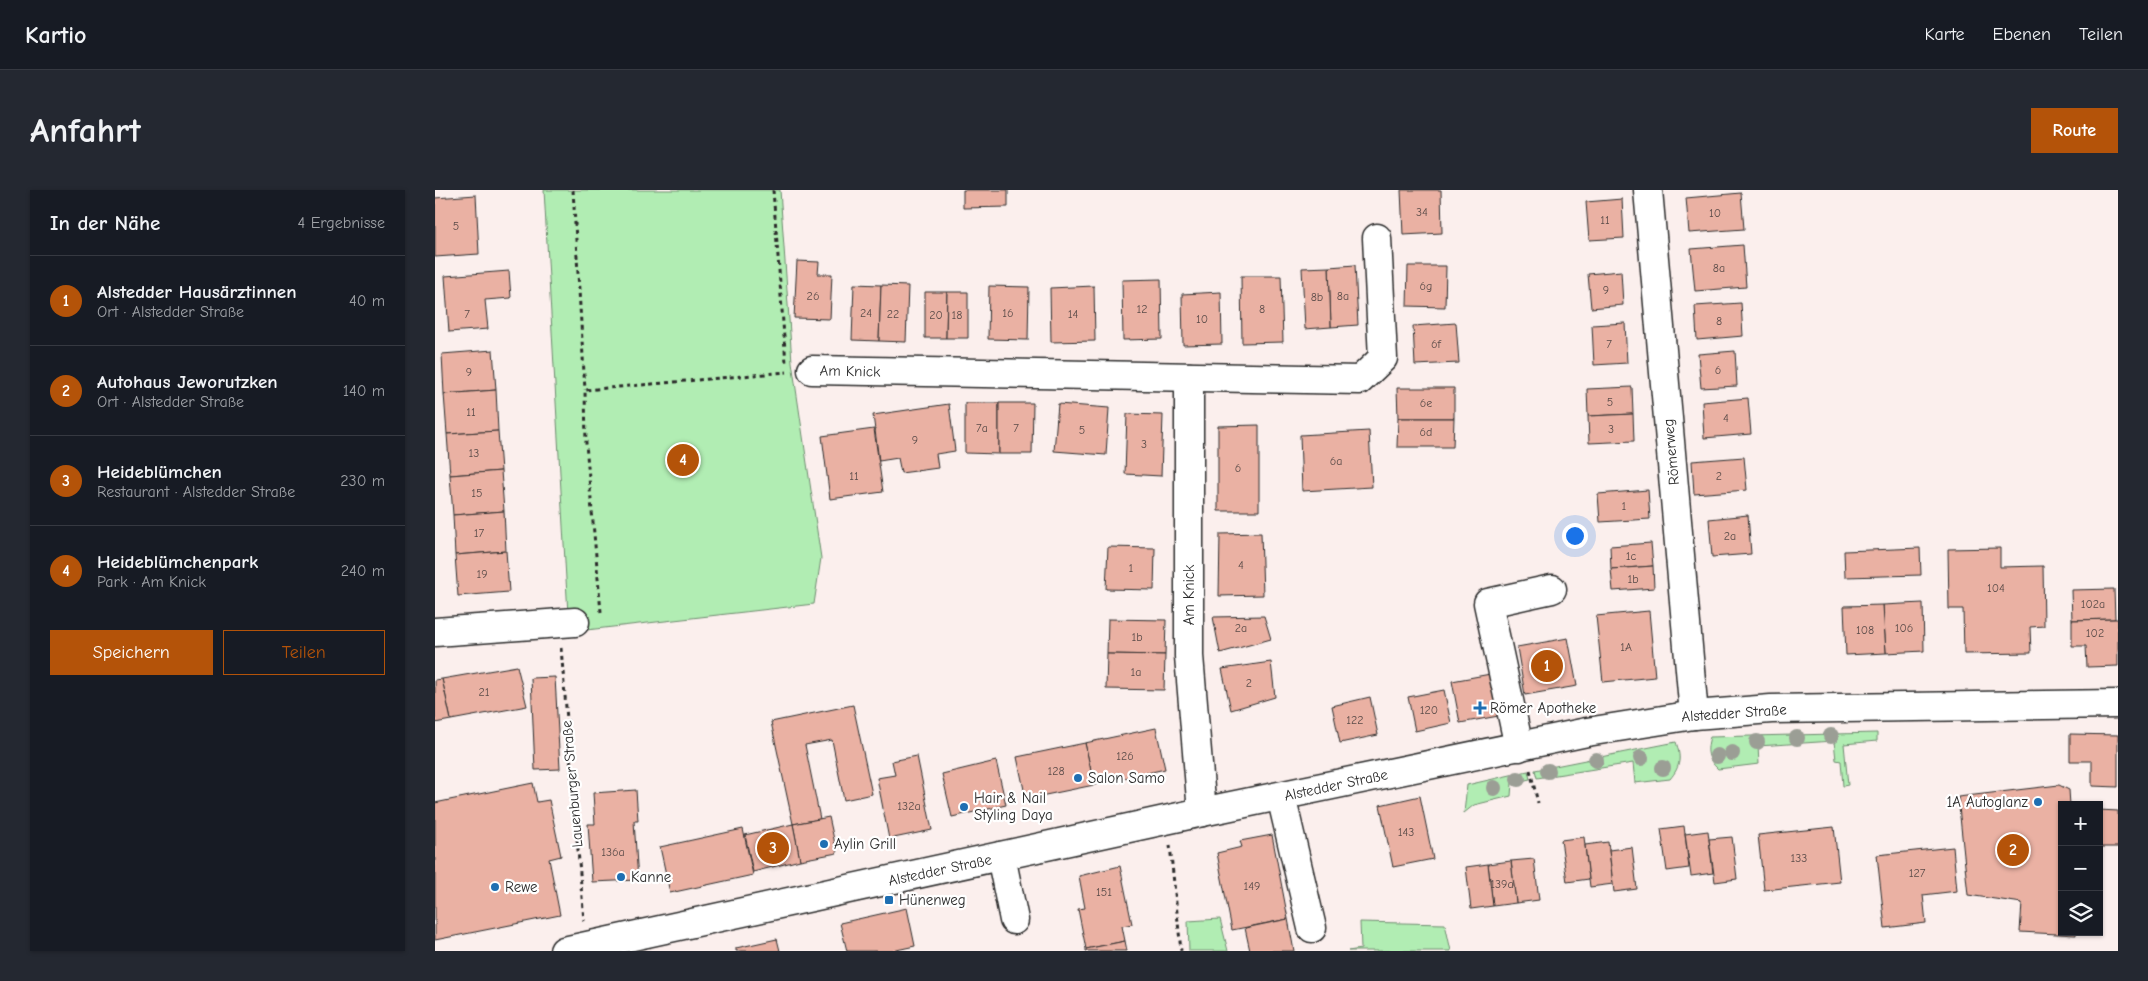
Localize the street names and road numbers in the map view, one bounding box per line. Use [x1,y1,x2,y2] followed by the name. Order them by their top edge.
[819,361,881,381] street label: Am Knick
[1659,418,1683,486] street label: Römerweg
[1180,564,1198,625] street label: Am Knick
[1681,700,1788,726] street label: Alstedder Straße
[557,719,587,848] street label: Lauenburger Straße
[1283,765,1390,805] street label: Alstedder Straße
[887,850,994,890] street label: Alstedder Straße

